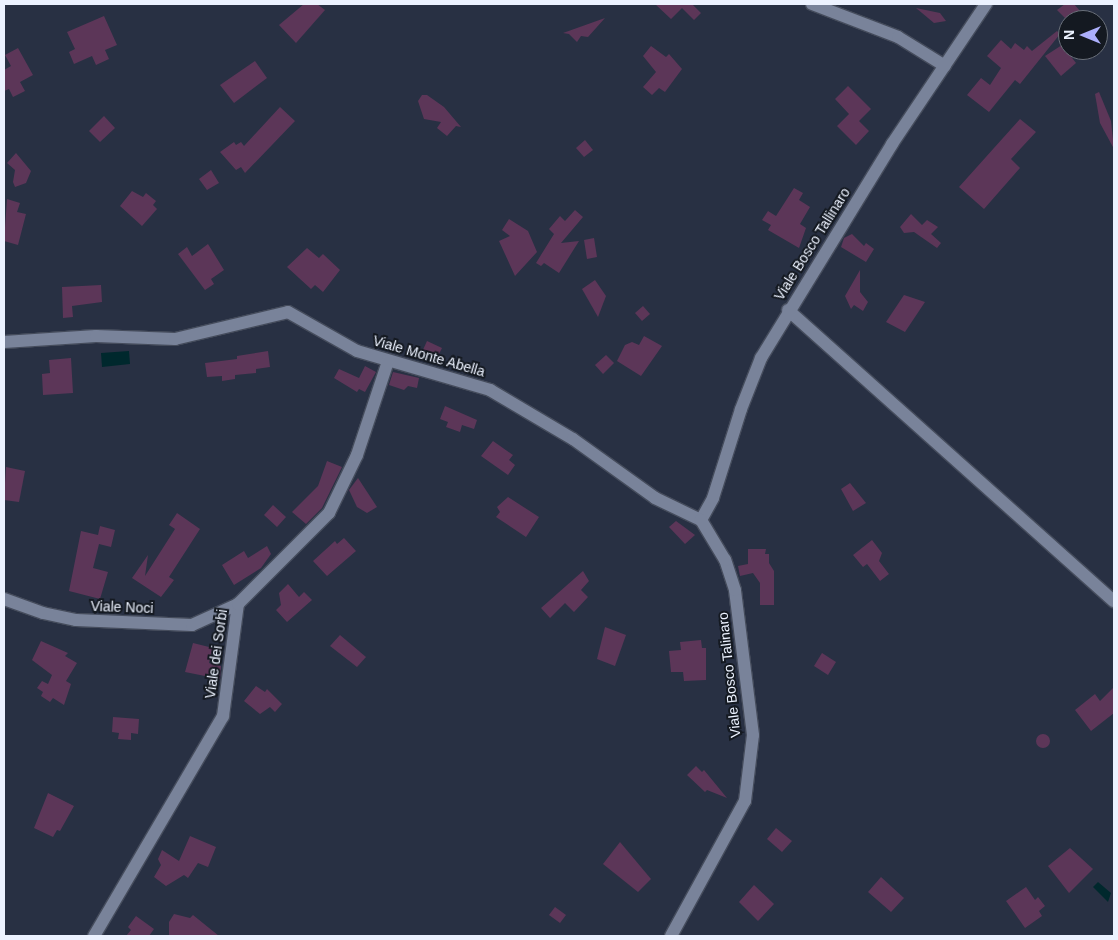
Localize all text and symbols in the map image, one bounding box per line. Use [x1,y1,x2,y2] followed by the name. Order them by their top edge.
[1058,10,1108,60] north arrow
[1061,30,1077,40] text: N
[771,185,853,303] street label: Viale Bosco Tallinaro
[371,332,487,380] street label: Viale Monte Abella
[90,598,154,616] street label: Viale Noci
[201,608,231,700] street label: Viale dei Sorbi
[714,611,744,739] street label: Viale Bosco Talinaro

